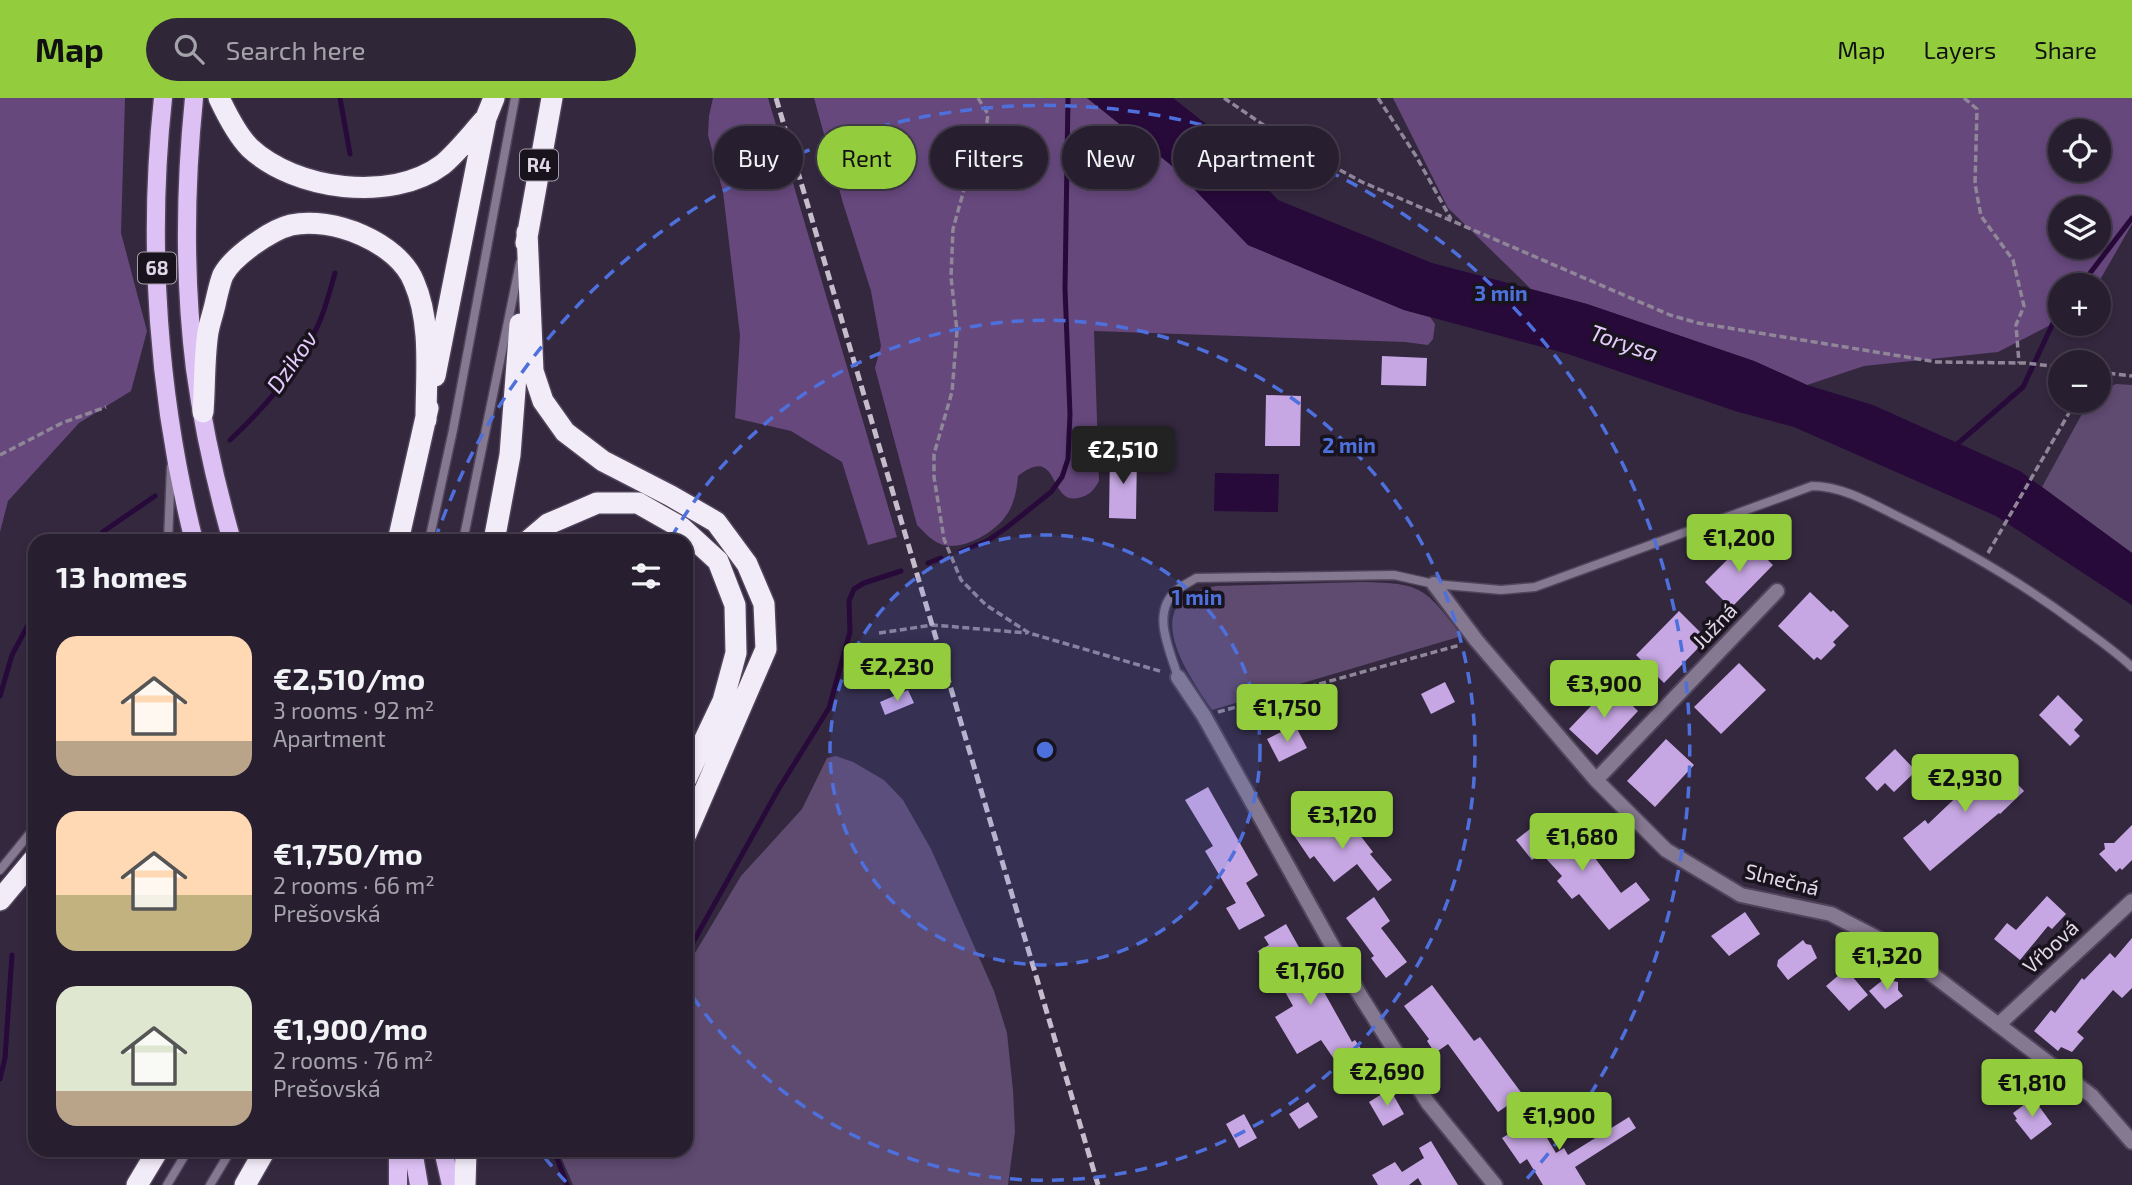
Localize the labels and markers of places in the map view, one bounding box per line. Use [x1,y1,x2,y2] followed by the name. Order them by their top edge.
[1066,426,1180,486] pin: €2,510
[1682,514,1796,574] pin: €1,200
[840,644,954,703] pin: €2,230
[1547,660,1661,720] pin: €3,900
[1230,684,1344,744] pin: €1,750
[1033,738,1057,762] centre of rings
[1908,754,2022,814] pin: €2,930
[1285,792,1399,851] pin: €3,120
[1525,814,1639,873] pin: €1,680
[1830,932,1944,992] pin: €1,320
[1253,948,1367,1007] pin: €1,760
[1330,1048,1444,1108] pin: €2,690
[1975,1060,2089,1119] pin: €1,810
[1502,1093,1616,1152] pin: €1,900

